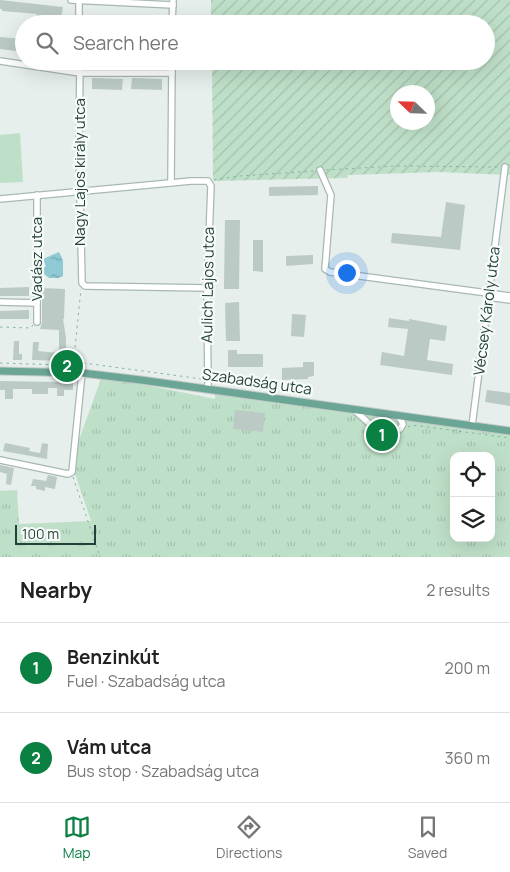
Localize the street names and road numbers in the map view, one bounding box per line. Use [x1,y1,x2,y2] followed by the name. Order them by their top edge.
[69,98,90,246] street label: Nagy Lajos király utca
[26,217,47,301] street label: Vadász utca
[196,227,219,343] street label: Aulich Lajos utca
[468,245,505,377] street label: Vécsey Károly utca
[201,363,313,400] street label: Szabadság utca

